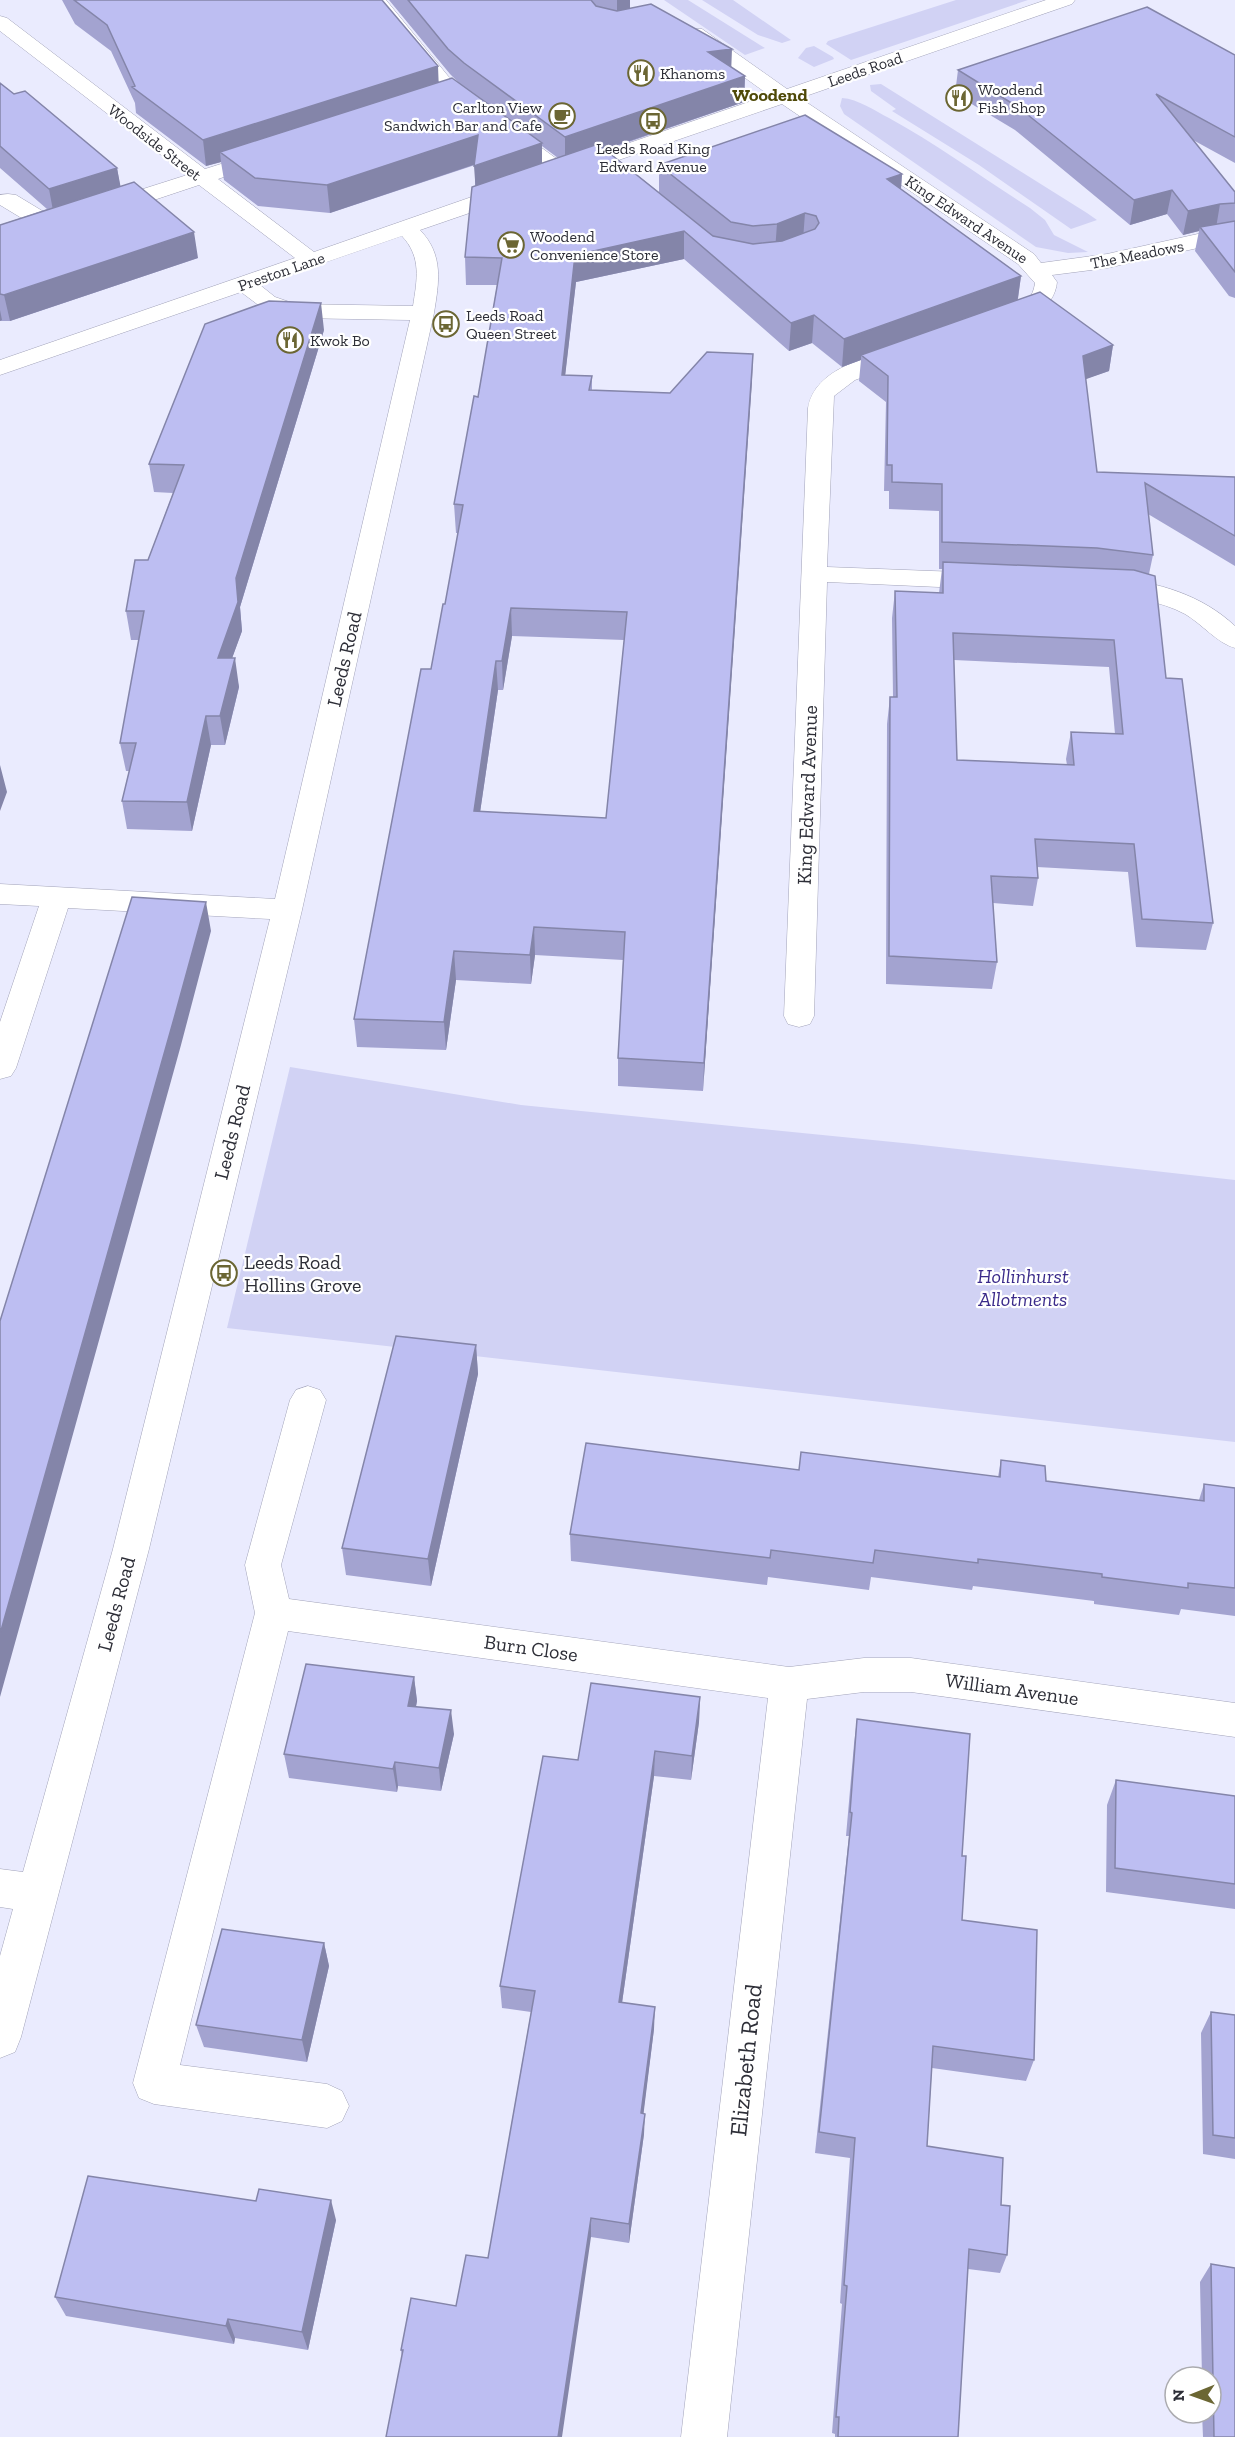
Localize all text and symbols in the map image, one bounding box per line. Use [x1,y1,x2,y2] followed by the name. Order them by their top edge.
[825,48,905,91] street label: Leeds Road
[626,58,656,88] restaurant icon: Khanoms
[660,64,725,83] place label: Khanoms
[978,80,1046,117] place label: Woodend Fish Shop
[944,83,974,113] restaurant icon: Woodend Fish Shop
[732,84,808,106] district label: Woodend
[384,98,543,135] place label: Carlton View Sandwich Bar and Cafe
[104,100,205,185] street label: Woodside Street
[547,101,577,131] cafe icon: Carlton View Sandwich Bar and Cafe
[638,106,668,136] bus stop icon: Leeds Road King Edward Avenue
[596,139,710,176] place label: Leeds Road King Edward Avenue
[902,171,1032,267] street label: King Edward Avenue
[530,227,659,264] place label: Woodend Convenience Store
[496,230,526,260] supermarket icon: Woodend Convenience Store
[1089,236,1186,273] street label: The Meadows
[235,248,327,295] street label: Preston Lane
[466,306,557,343] place label: Leeds Road Queen Street
[431,309,461,339] bus stop icon: Leeds Road Queen Street
[275,325,305,355] restaurant icon: Kwok Bo
[310,331,370,350] place label: Kwok Bo
[321,609,367,709] street label: Leeds Road
[792,705,822,885] street label: King Edward Avenue
[209,1082,255,1182] street label: Leeds Road
[244,1250,361,1297] place label: Leeds Road Hollins Grove
[209,1258,239,1288] bus stop icon: Leeds Road Hollins Grove
[977,1264,1069,1311] park label: Hollinhurst Allotments
[92,1554,140,1654] street label: Leeds Road
[483,1630,579,1666] street label: Burn Close
[944,1668,1080,1710] street label: William Avenue
[723,1982,768,2138] street label: Elizabeth Road
[1163,2365,1223,2425] north arrow
[1169,2389,1188,2402] text: N

